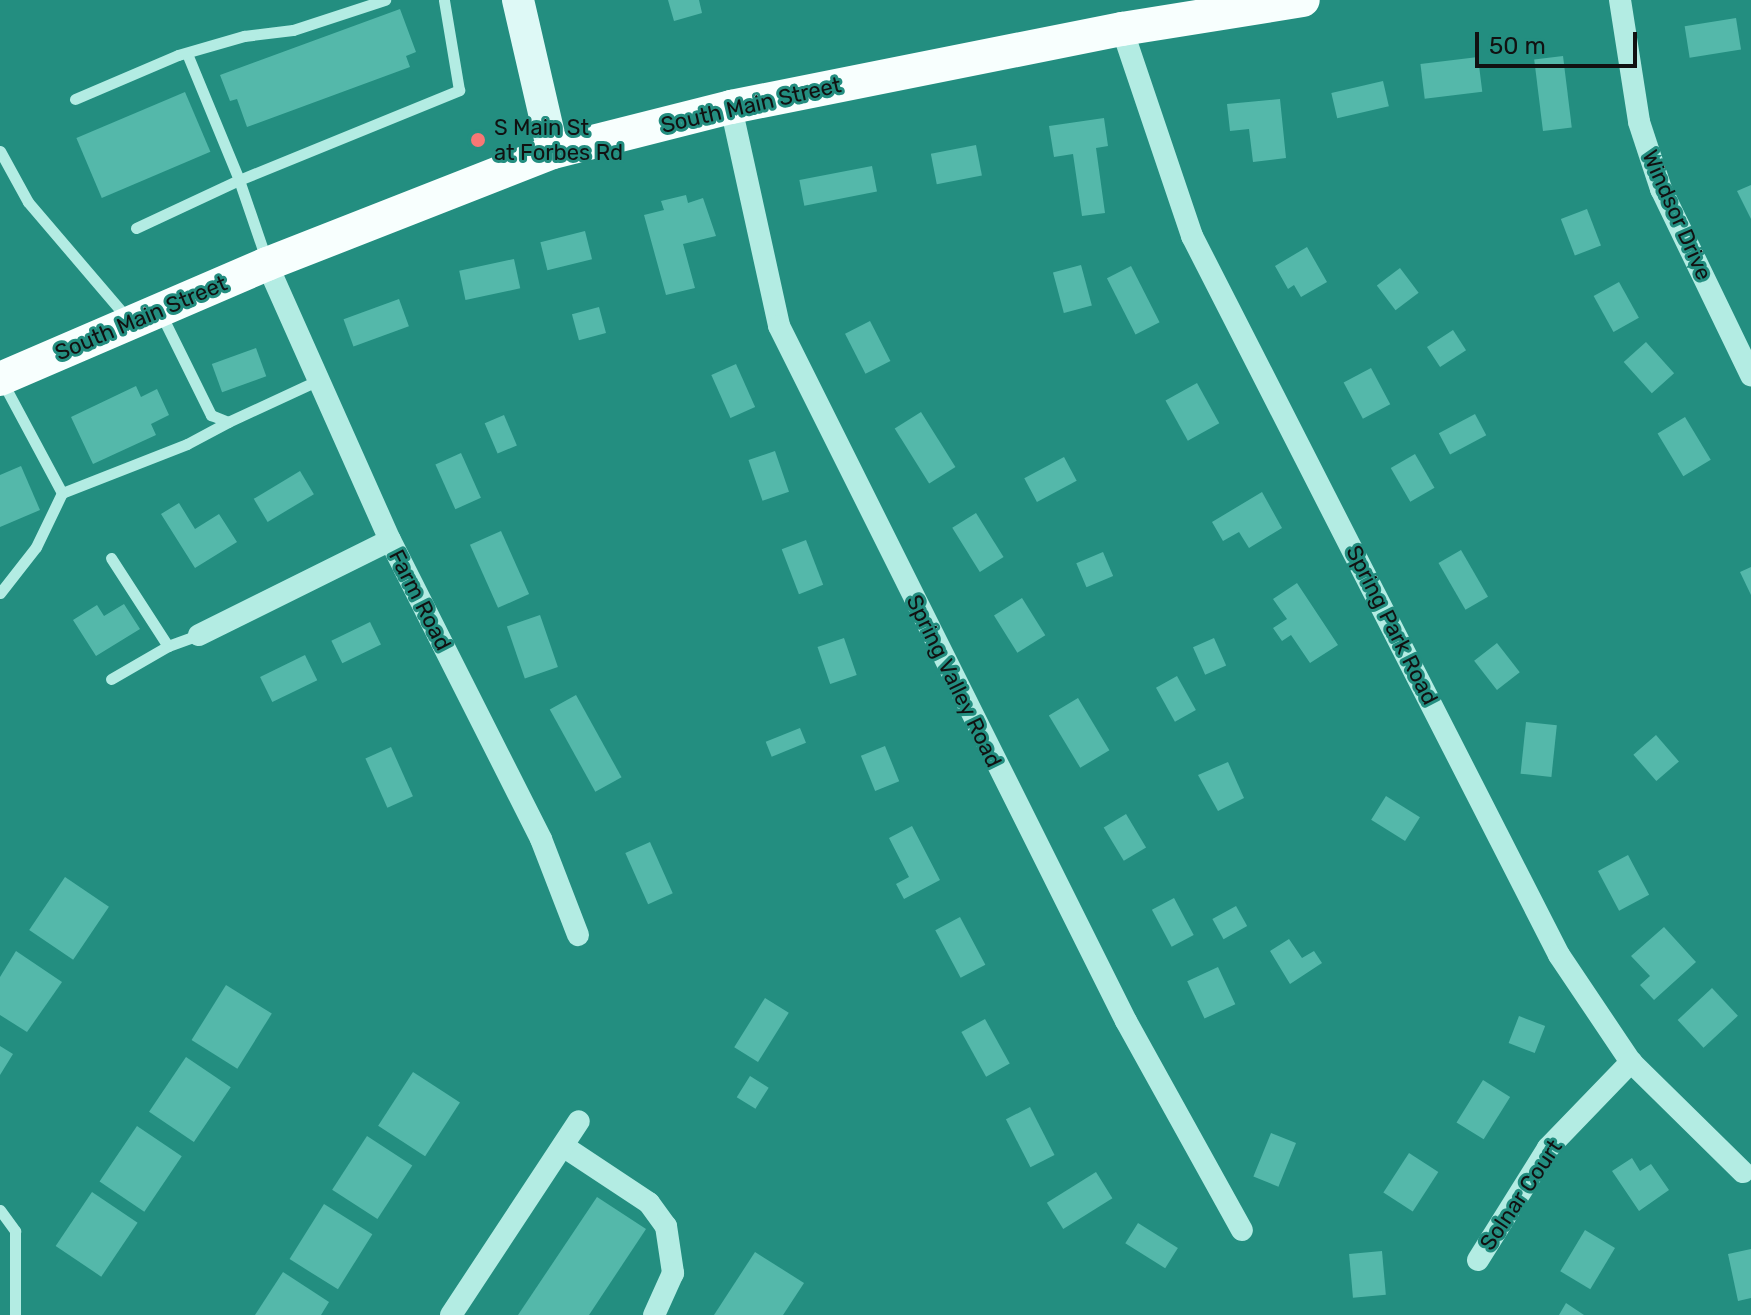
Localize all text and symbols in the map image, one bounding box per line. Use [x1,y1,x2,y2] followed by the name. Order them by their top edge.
[1479,16,1641,66] scale bar
[1489,32,1546,60] text: 50 m
[658,71,844,139] street label: South Main Street
[494,114,623,166] place label: S Main St at Forbes Rd
[469,131,487,149] marker: S Main St at Forbes Rd
[1636,146,1718,284] street label: Windsor Drive
[51,270,231,366] street label: South Main Street
[1340,541,1444,709] street label: Spring Park Road
[383,545,457,655] street label: Farm Road
[901,590,1007,772] street label: Spring Valley Road
[1474,1134,1568,1256] street label: Solnar Court

